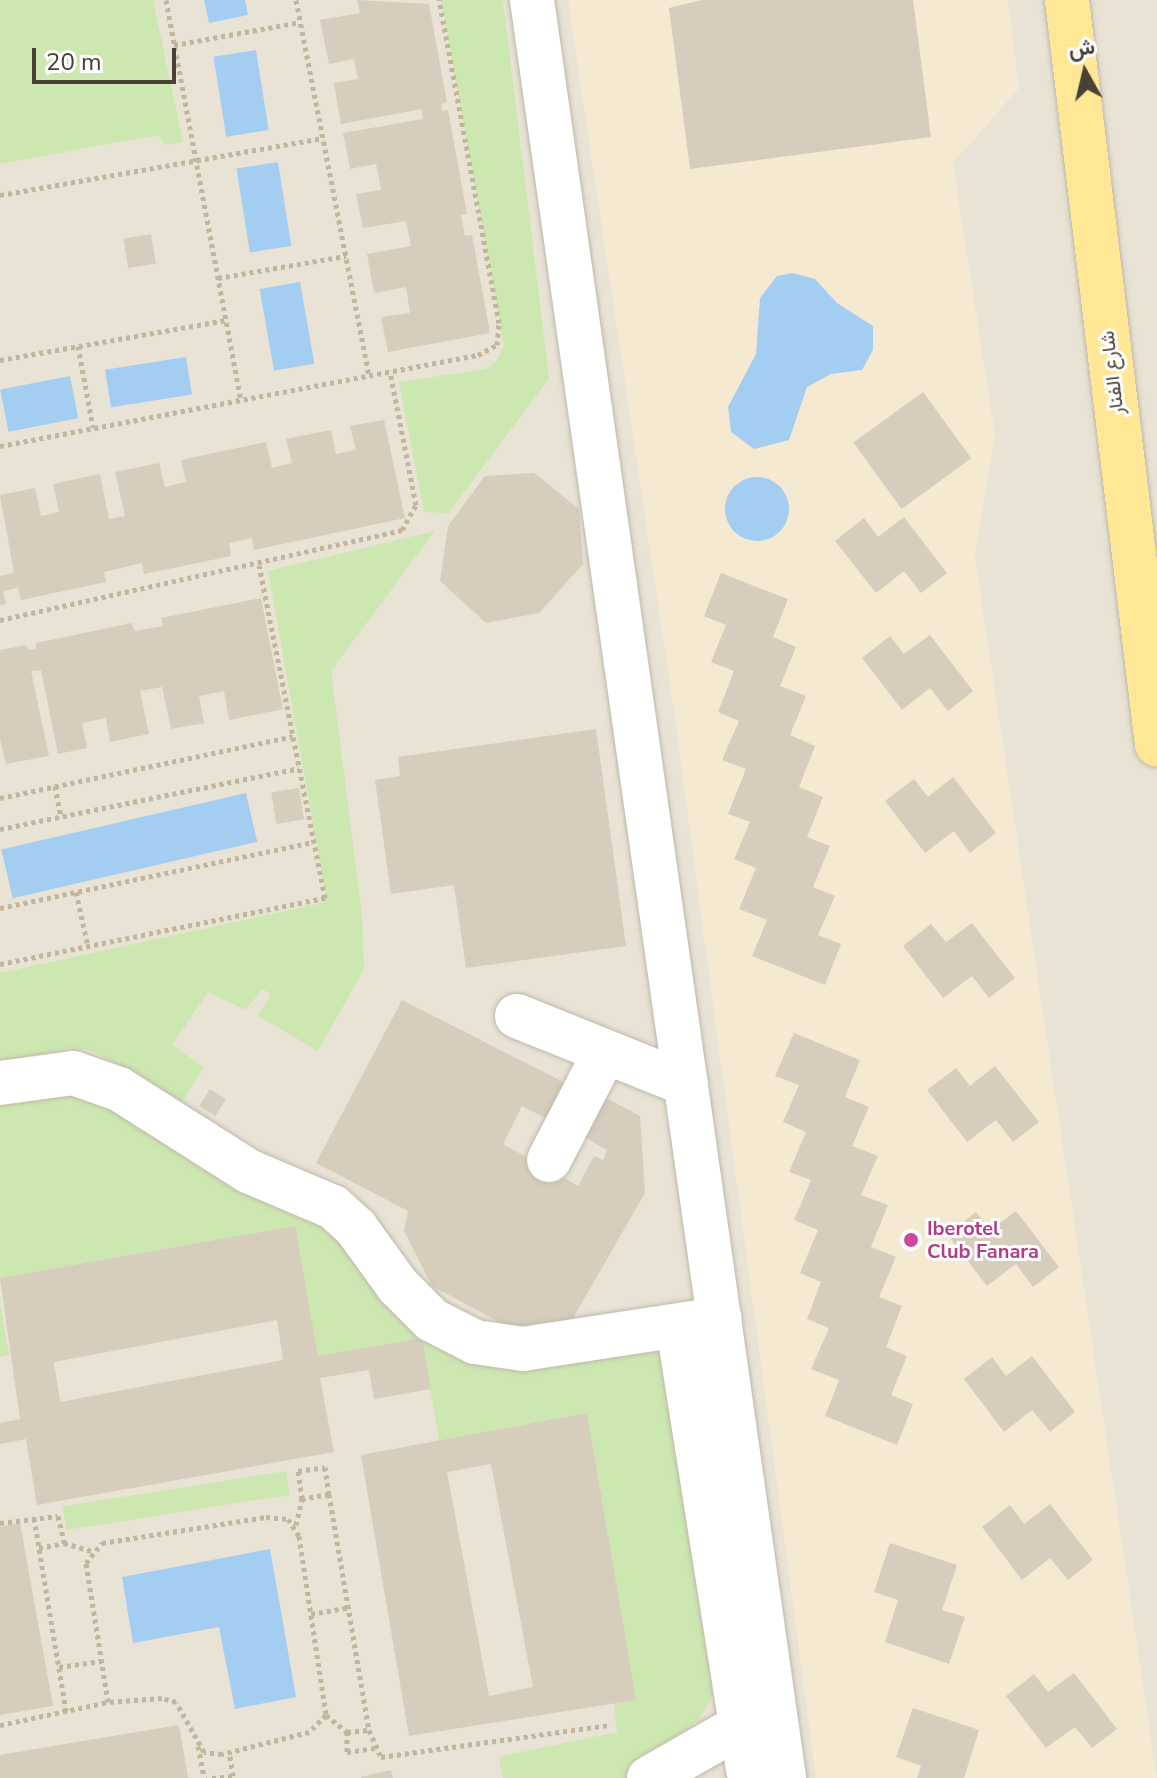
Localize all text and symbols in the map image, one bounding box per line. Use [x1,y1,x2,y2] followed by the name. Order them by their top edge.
[36,32,180,82] scale bar
[1045,32,1125,112] north arrow
[1066,32,1097,65] text: ش
[46,46,102,78] text: 20 m
[1095,330,1129,416] street label: شارع الفنار
[927,1216,1039,1263] place label: Iberotel Club Fanara
[902,1231,920,1249] marker: Iberotel Club Fanara

